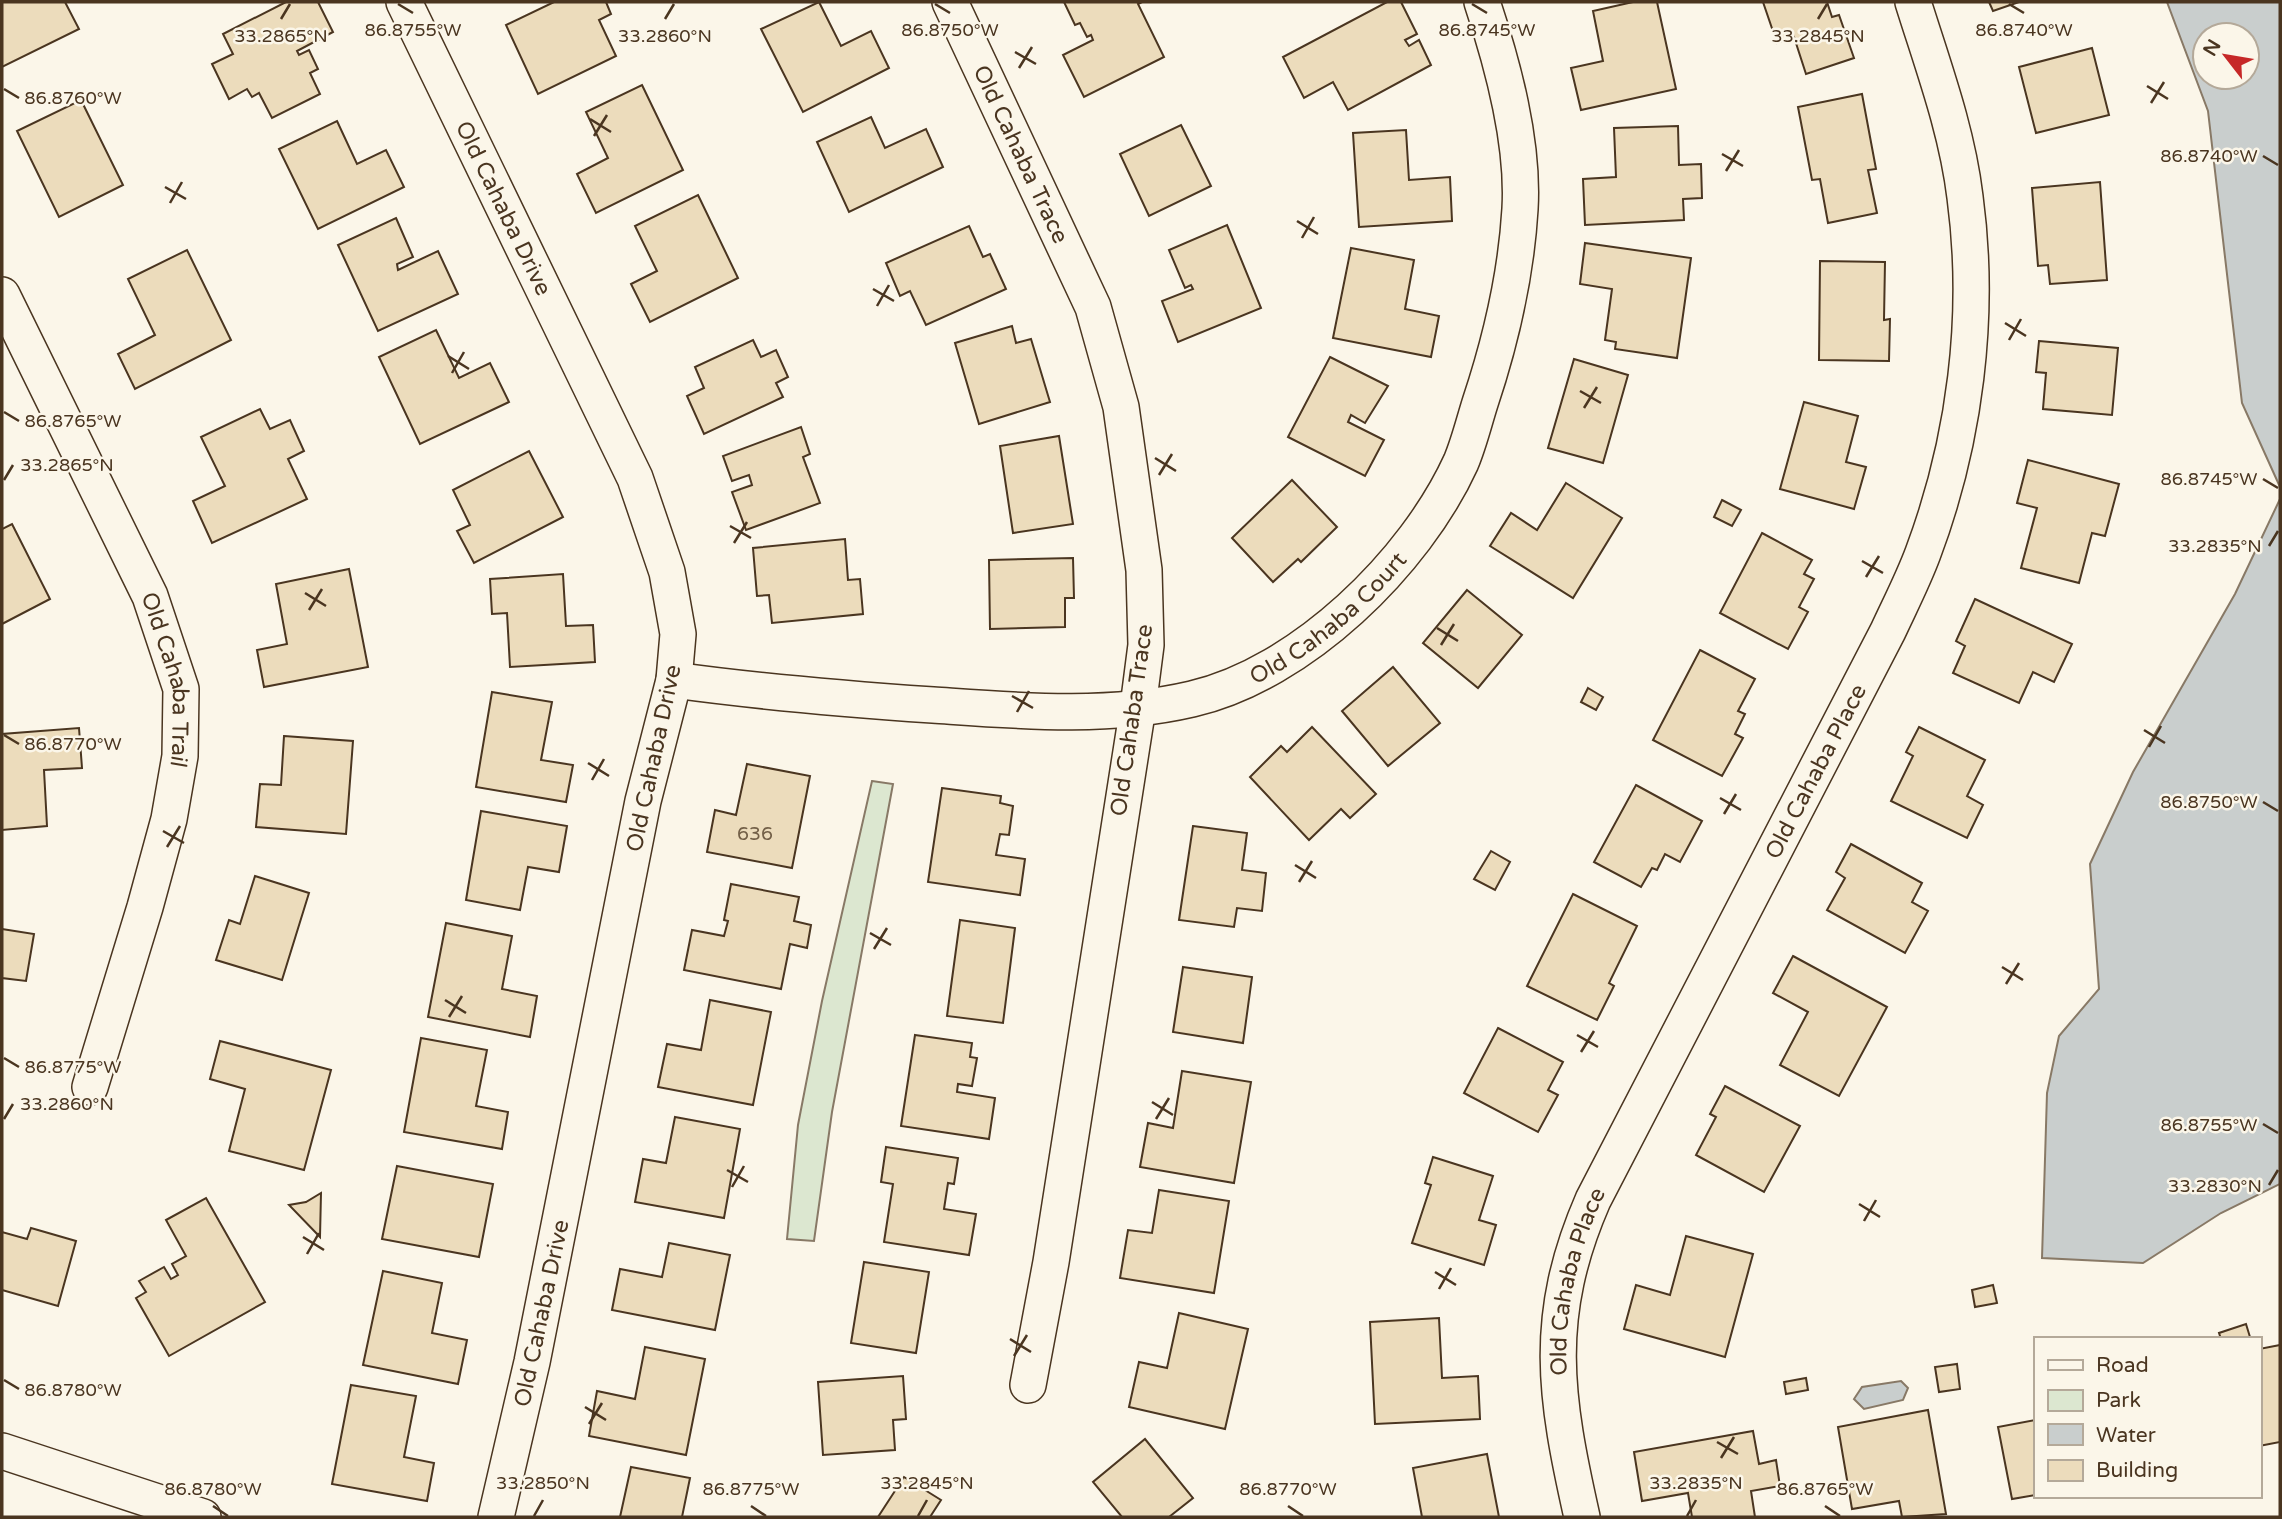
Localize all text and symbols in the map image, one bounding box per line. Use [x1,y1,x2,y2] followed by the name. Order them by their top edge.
[364,19,462,41] text: 86.8755°W
[901,19,999,41] text: 86.8750°W
[1438,19,1536,41] text: 86.8745°W
[1975,19,2073,41] text: 86.8740°W
[2191,21,2261,91] north arrow
[234,25,328,47] text: 33.2865°N
[618,25,712,47] text: 33.2860°N
[1771,25,1865,47] text: 33.2845°N
[2199,36,2226,60] text: N
[967,61,1074,248] street label: Old Cahaba Trace
[24,87,122,109] text: 86.8760°W
[449,117,557,300] street label: Old Cahaba Drive
[2160,145,2258,167] text: 86.8740°W
[24,410,122,432] text: 86.8765°W
[20,454,114,476] text: 33.2865°N
[2160,468,2258,490] text: 86.8745°W
[2168,535,2262,557] text: 33.2835°N
[1245,547,1413,691] street label: Old Cahaba Court
[135,589,194,770] street label: Old Cahaba Trail
[1105,622,1159,818] street label: Old Cahaba Trace
[620,662,687,854] street label: Old Cahaba Drive
[1759,680,1873,864] street label: Old Cahaba Place
[24,733,122,755] text: 86.8770°W
[2160,791,2258,813] text: 86.8750°W
[737,823,773,845] house number: 636
[24,1056,122,1078] text: 86.8775°W
[20,1093,114,1115] text: 33.2860°N
[2160,1114,2258,1136] text: 86.8755°W
[2168,1175,2262,1197] text: 33.2830°N
[1545,1183,1612,1376] street label: Old Cahaba Place
[508,1217,575,1409] street label: Old Cahaba Drive
[2034,1337,2261,1498] legend
[2096,1353,2149,1378] text: Road
[24,1379,122,1401] text: 86.8780°W
[2096,1388,2141,1413] text: Park
[2096,1423,2156,1448] text: Water
[2096,1458,2178,1483] text: Building
[496,1472,590,1494] text: 33.2850°N
[880,1472,974,1494] text: 33.2845°N
[1649,1472,1743,1494] text: 33.2835°N
[164,1478,262,1500] text: 86.8780°W
[702,1478,800,1500] text: 86.8775°W
[1239,1478,1337,1500] text: 86.8770°W
[1776,1478,1874,1500] text: 86.8765°W

